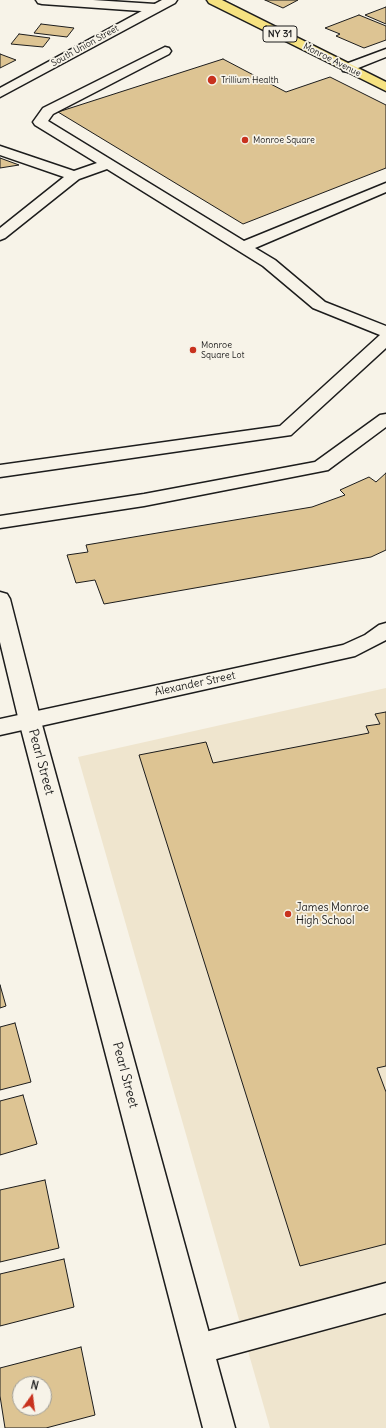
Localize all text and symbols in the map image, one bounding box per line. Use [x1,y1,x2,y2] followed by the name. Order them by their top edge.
[49,23,121,69] street label: South Union Street
[263,26,297,42] road number: NY 31
[301,41,363,79] street label: Monroe Avenue
[206,74,218,86] marker: Trillium Health
[221,75,279,85] place label: Trillium Health
[240,135,250,145] marker: Monroe Square
[253,135,315,145] place label: Monroe Square
[201,340,245,361] place label: Monroe Square Lot
[188,345,198,355] marker: Monroe Square Lot
[153,669,237,699] street label: Alexander Street
[25,727,57,797] street label: Pearl Street
[296,901,369,927] place label: James Monroe High School
[283,909,293,919] marker: James Monroe High School
[109,1040,141,1110] street label: Pearl Street
[12,1376,52,1416] north arrow
[29,1378,40,1393] text: N

